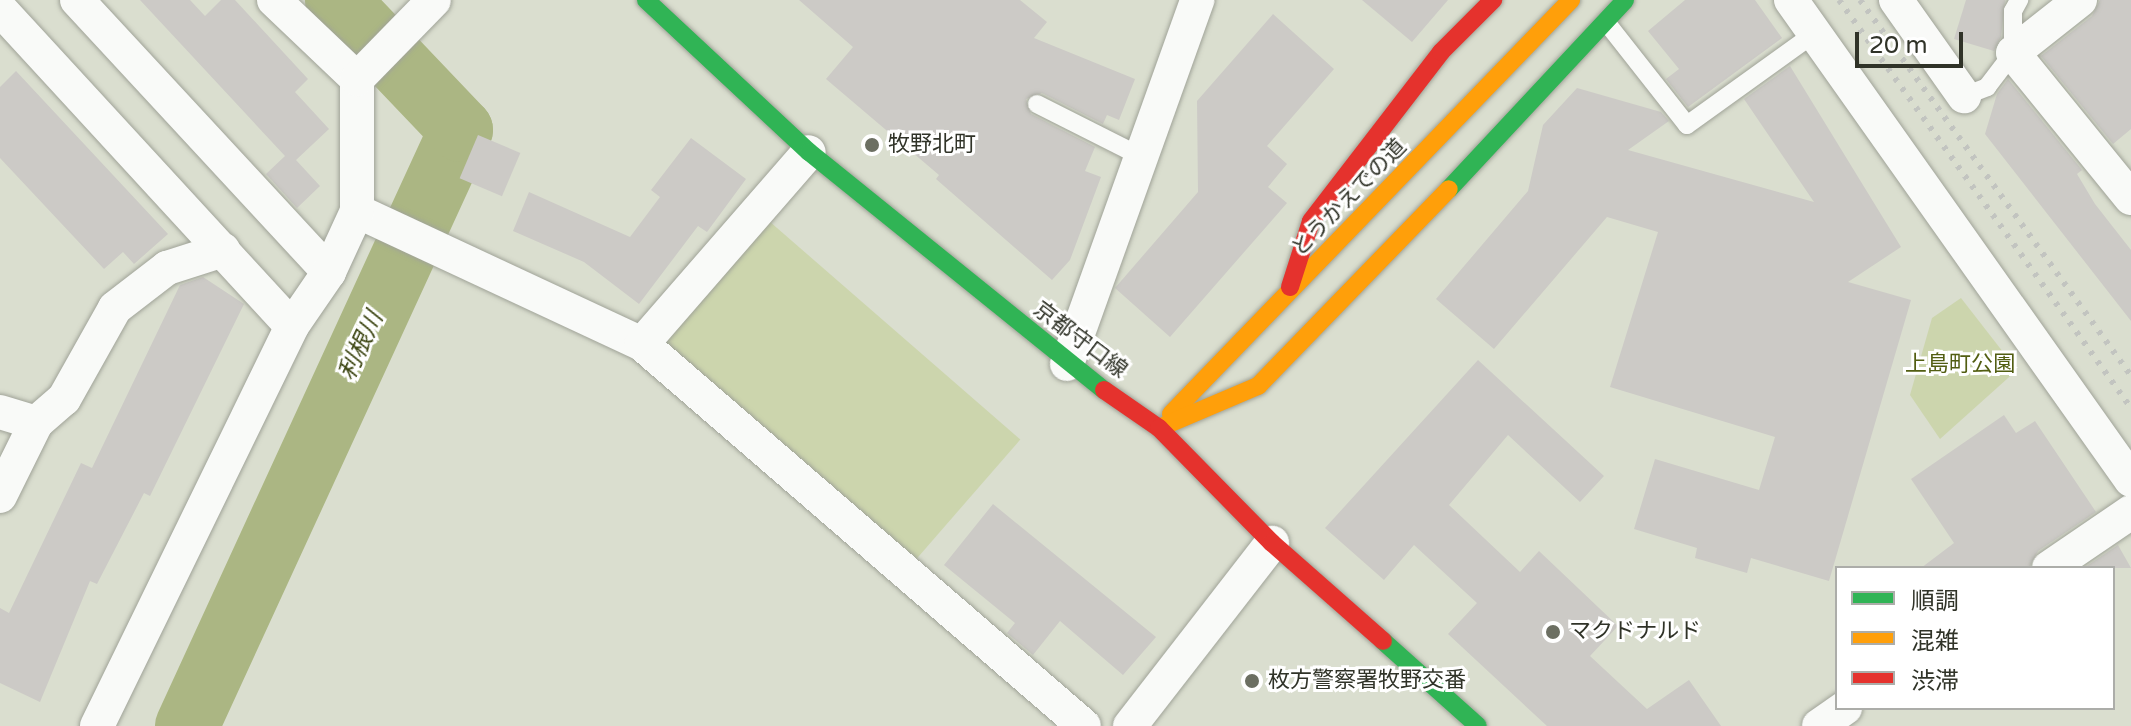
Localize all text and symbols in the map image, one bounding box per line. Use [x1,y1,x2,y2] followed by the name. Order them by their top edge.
[1859,16,1967,66] scale bar
[1869,31,1927,60] text: 20 m
[888,132,976,158] place label: 牧野北町
[1286,133,1412,263] street label: とうかえでの道
[863,136,881,154] marker: 牧野北町
[1028,296,1132,384] street label: 京都守口線
[333,307,389,385] water label: 利根川
[1905,352,2015,378] park label: 上島町公園
[1835,566,2115,710] legend
[1911,587,1959,616] text: 順調
[1569,619,1701,645] place label: マクドナルド
[1544,623,1562,641] marker: マクドナルド
[1911,627,1959,656] text: 混雑
[1911,667,1959,696] text: 渋滞
[1268,668,1466,694] place label: 枚方警察署牧野交番
[1243,672,1261,690] marker: 枚方警察署牧野交番

